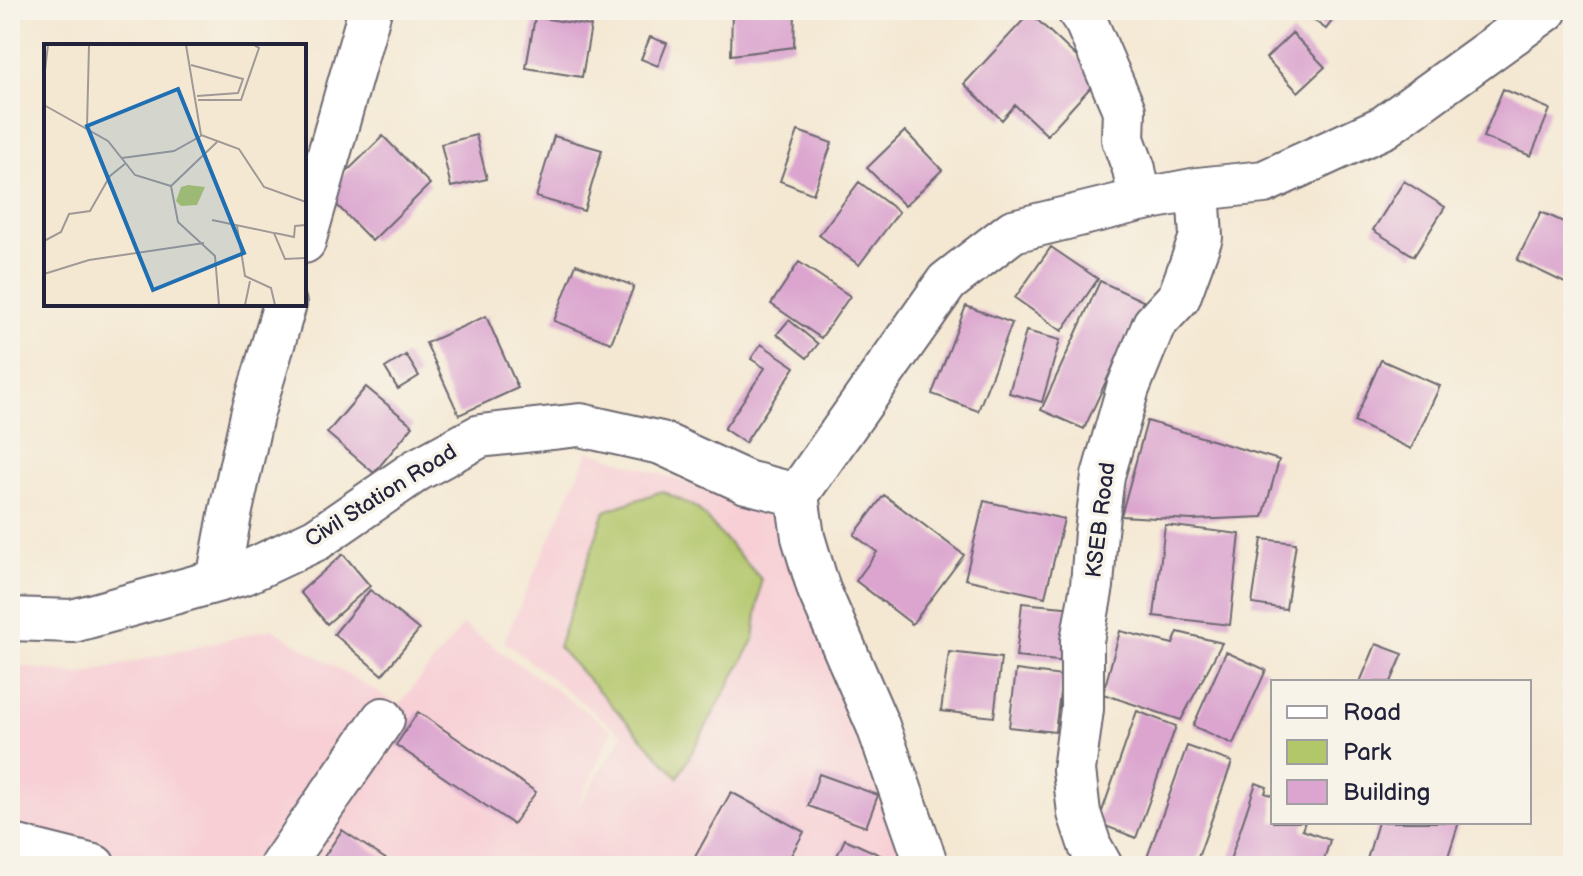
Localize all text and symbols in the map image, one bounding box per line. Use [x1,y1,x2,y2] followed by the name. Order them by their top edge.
[44,44,306,306] inset map
[300,438,462,554] street label: Civil Station Road
[1081,461,1121,579] street label: KSEB Road
[1271,680,1531,824] legend
[1343,698,1401,727] text: Road
[1343,738,1391,767] text: Park
[1343,778,1430,807] text: Building

